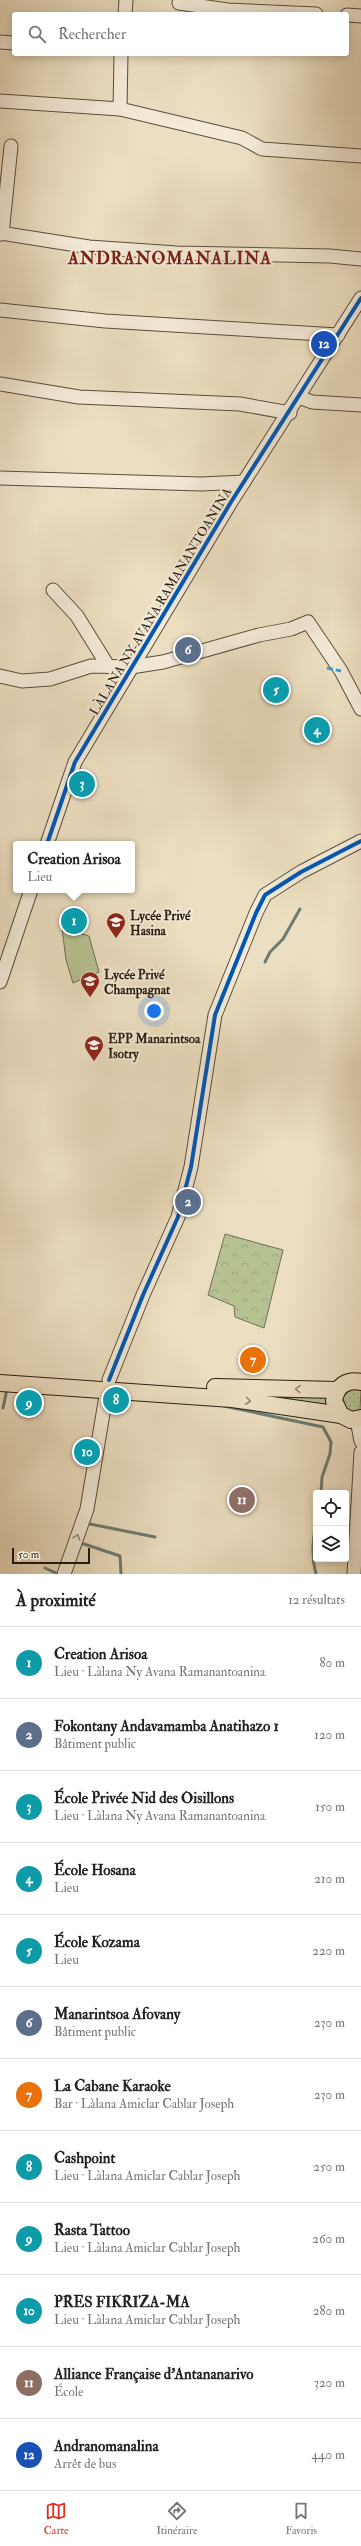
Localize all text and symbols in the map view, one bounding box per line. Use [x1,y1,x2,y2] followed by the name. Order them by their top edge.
[12,12,349,56] search box
[26,23,48,45] icon: search
[58,25,126,44] text: Rechercher
[67,248,272,269] district label: ANDRANOMANALINA
[311,329,337,359] pin: 12
[85,483,236,718] street label: LÀLANA NY AVANA RAMANANTOANINA
[175,635,201,665] pin: 6
[263,675,289,705] pin: 5
[304,715,330,745] pin: 4
[69,769,95,799] pin: 3
[13,841,135,893] popup
[27,850,121,869] text: Creation Arisoa
[27,869,52,885] text: Lieu
[61,906,87,936] pin: 1
[130,908,191,939] place label: Lycée Privé Hasina
[105,911,127,939] school or university icon: Lycée Privé Hasina
[104,967,171,999] place label: Lycée Privé Champagnat
[79,970,101,998] school or university icon: Lycée Privé Champagnat
[144,1001,164,1021] your location
[108,1031,201,1063] place label: EPP Manarintsoa Isotry
[83,1034,105,1062] school or university icon: EPP Manarintsoa Isotry
[175,1187,201,1217] pin: 2
[240,1345,266,1375] pin: 7
[103,1385,129,1415] pin: 8
[295,1385,301,1393] one-way arrow
[16,1388,42,1418] pin: 9
[245,1396,251,1405] one-way arrow
[74,1437,100,1467] pin: 10
[229,1485,255,1515] pin: 11
[313,1490,349,1562] map controls
[313,1490,349,1526] button: locate
[313,1526,349,1562] button: layers
[72,1534,80,1541] one-way arrow
[12,1546,90,1565] scale bar
[18,1548,39,1561] text: 50 m
[16,1590,96,1611] text: À proximité
[288,1592,345,1608] text: 12 résultats
[54,1645,147,1664] text: Creation Arisoa
[27,1655,31,1671] text: 1
[319,1655,345,1671] text: 80 m
[54,1664,265,1680] text: Lieu · Làlana Ny Avana Ramanantoanina
[54,1717,279,1736] text: Fokontany Andavamamba Anatihazo 1
[26,1727,32,1743] text: 2
[314,1727,345,1743] text: 120 m
[54,1736,136,1752] text: Bâtiment public
[54,1789,234,1808] text: École Privée Nid des Oisillons
[27,1799,32,1815] text: 3
[315,1799,345,1815] text: 150 m
[54,1808,265,1824] text: Lieu · Làlana Ny Avana Ramanantoanina
[54,1861,136,1880] text: École Hosana
[25,1871,33,1887] text: 4
[314,1871,345,1887] text: 210 m
[54,1880,79,1896] text: Lieu
[54,1933,140,1952] text: École Kozama
[26,1943,32,1959] text: 5
[312,1943,345,1959] text: 220 m
[54,1952,79,1968] text: Lieu
[54,2005,180,2024] text: Manarintsoa Afovany
[26,2015,32,2031] text: 6
[314,2015,345,2031] text: 230 m
[54,2024,136,2040] text: Bâtiment public
[54,2077,171,2096] text: La Cabane Karaoke
[26,2087,32,2103] text: 7
[314,2087,345,2103] text: 230 m
[54,2096,234,2112] text: Bar · Làlana Amiclar Cablar Joseph
[54,2149,115,2168] text: Cashpoint
[26,2159,32,2175] text: 8
[313,2159,345,2175] text: 250 m
[54,2168,240,2184] text: Lieu · Làlana Amiclar Cablar Joseph
[54,2221,130,2240] text: Rasta Tattoo
[26,2231,32,2247] text: 9
[312,2231,345,2247] text: 260 m
[54,2240,240,2256] text: Lieu · Làlana Amiclar Cablar Joseph
[54,2293,190,2312] text: PRES FIKRIZA-MA
[23,2303,35,2319] text: 10
[313,2303,345,2319] text: 280 m
[54,2312,240,2328] text: Lieu · Làlana Amiclar Cablar Joseph
[54,2365,254,2384] text: Alliance Française d'Antananarivo
[24,2375,34,2391] text: 11
[314,2375,345,2391] text: 320 m
[54,2384,83,2400] text: École
[54,2437,159,2456] text: Andranomanalina
[23,2447,35,2463] text: 12
[311,2447,345,2463] text: 440 m
[54,2456,116,2472] text: Arrêt de bus
[44,2500,69,2537] tab: Carte
[156,2500,198,2537] tab: Itinéraire
[285,2500,317,2537] tab: Favoris

